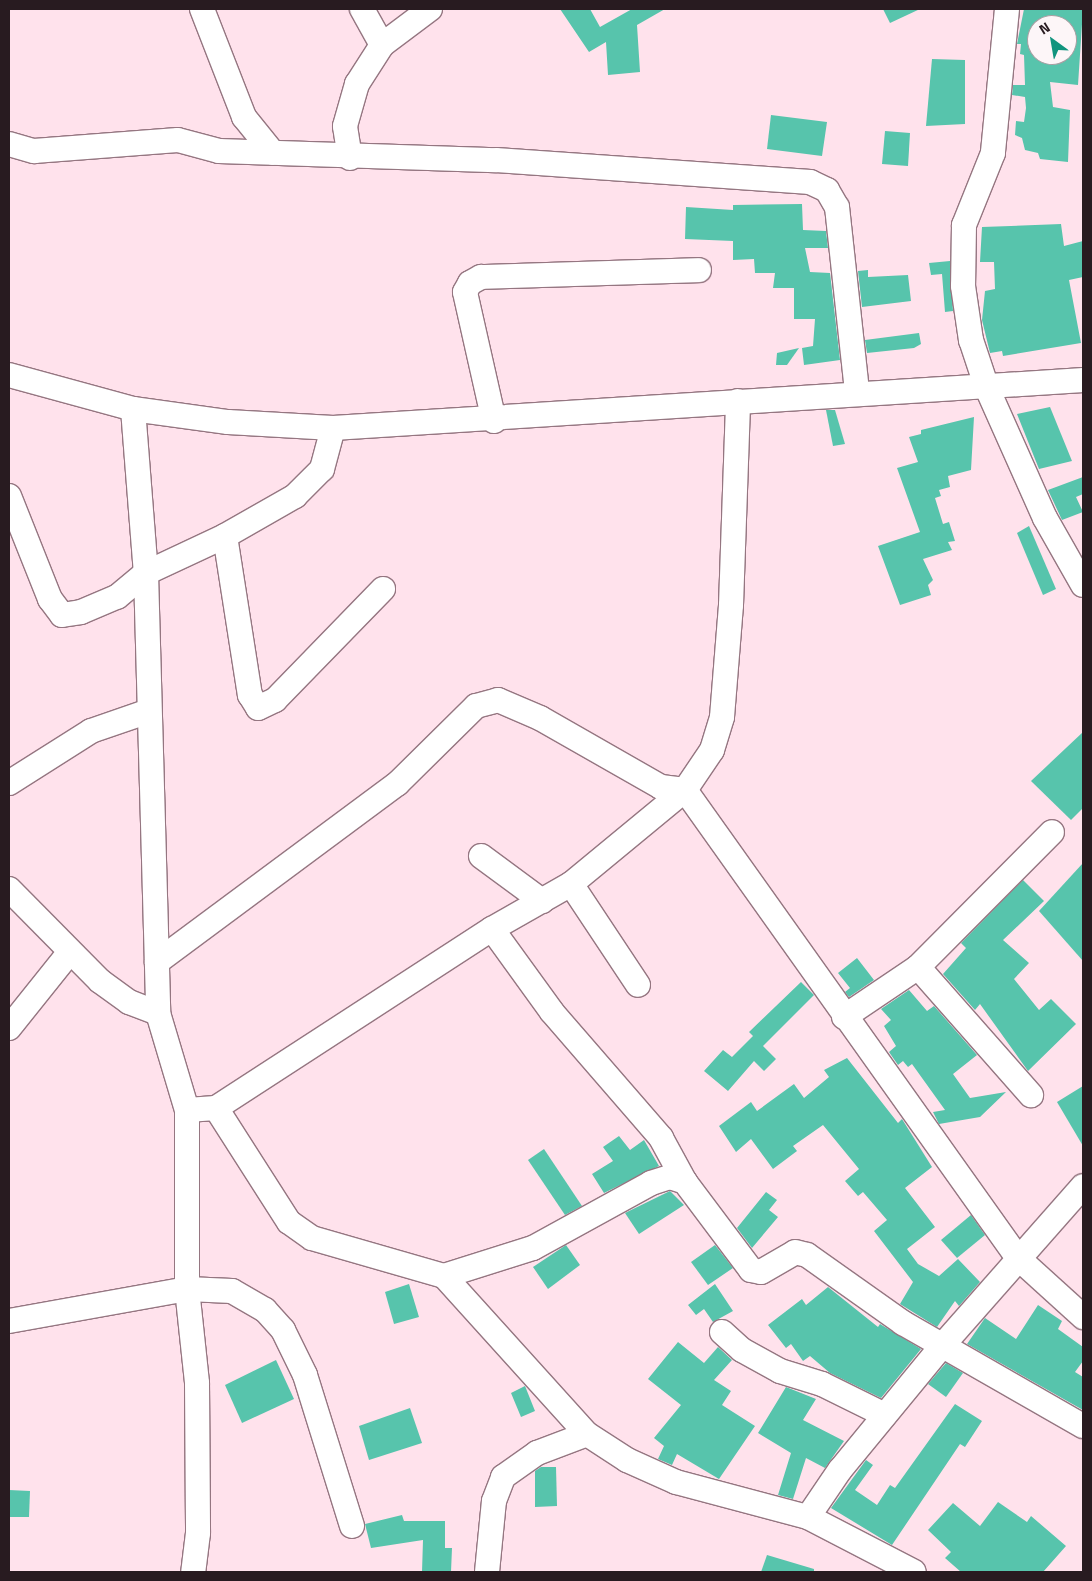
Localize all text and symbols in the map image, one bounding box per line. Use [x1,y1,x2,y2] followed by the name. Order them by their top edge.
[1027,15,1077,65] north arrow
[1035,16,1054,39] text: N

